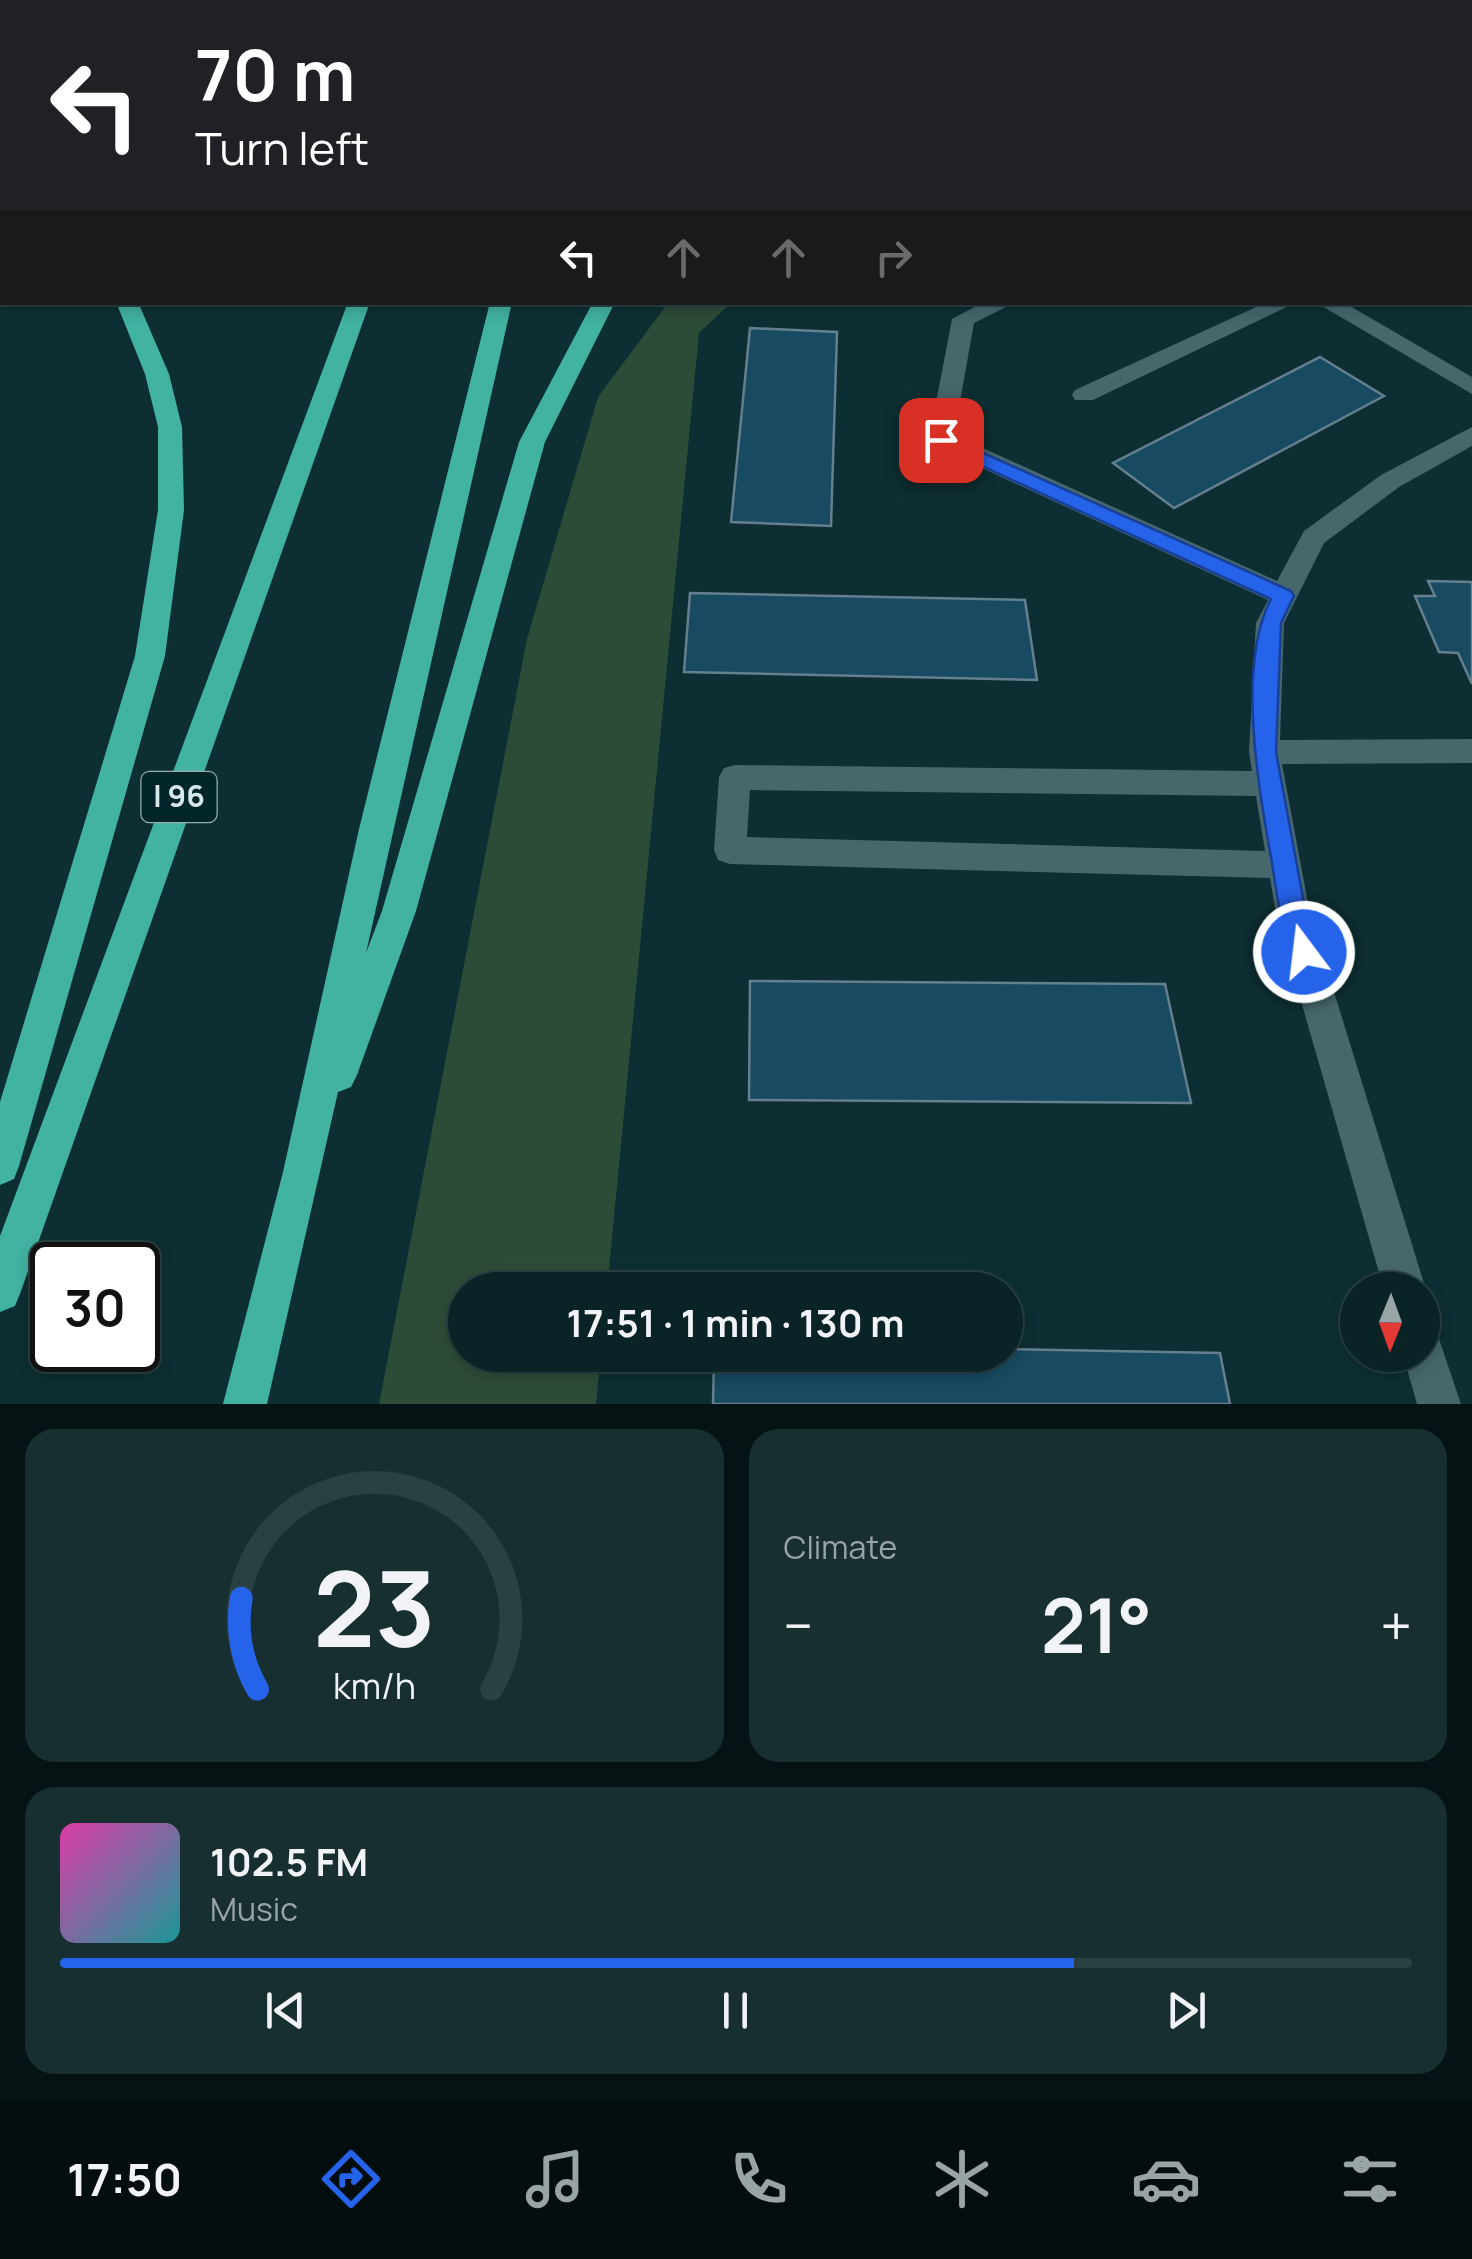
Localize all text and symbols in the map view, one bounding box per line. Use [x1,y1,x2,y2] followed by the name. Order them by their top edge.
[195,26,355,122] text: 70 m
[30,40,160,170] icon: left
[195,117,369,179] text: Turn left
[551,230,606,285] icon: left
[656,230,711,285] icon: ahead
[761,230,816,285] icon: ahead
[866,230,921,285] icon: right
[899,398,984,483] pin
[914,413,969,468] icon: arrive
[142,772,216,822] road number: I 96
[1252,900,1356,1004] position arrow
[30,1242,160,1372] speed limit sign: 30
[1340,1272,1440,1372] north arrow
[1340,1272,1440,1372] map controls
[567,1296,904,1348] text: 17:51 · 1 min · 130 m
[784,1525,897,1569] text: Climate
[313,1536,435,1678] text: 23
[1041,1573,1152,1676] text: 21°
[784,1587,813,1663] text: −
[1380,1587,1412,1663] text: +
[333,1661,416,1710] text: km/h
[210,1835,368,1887] text: 102.5 FM
[210,1887,298,1931] text: Music
[258,1983,313,2038] icon: previous
[708,1983,763,2038] icon: pause
[1159,1983,1214,2038] icon: next
[316,2144,386,2214] icon: directions
[520,2144,590,2214] icon: music
[724,2144,794,2214] icon: phone
[927,2144,997,2214] icon: climate
[1131,2144,1201,2214] icon: car
[1335,2144,1405,2214] icon: filters
[67,2148,182,2210] text: 17:50

